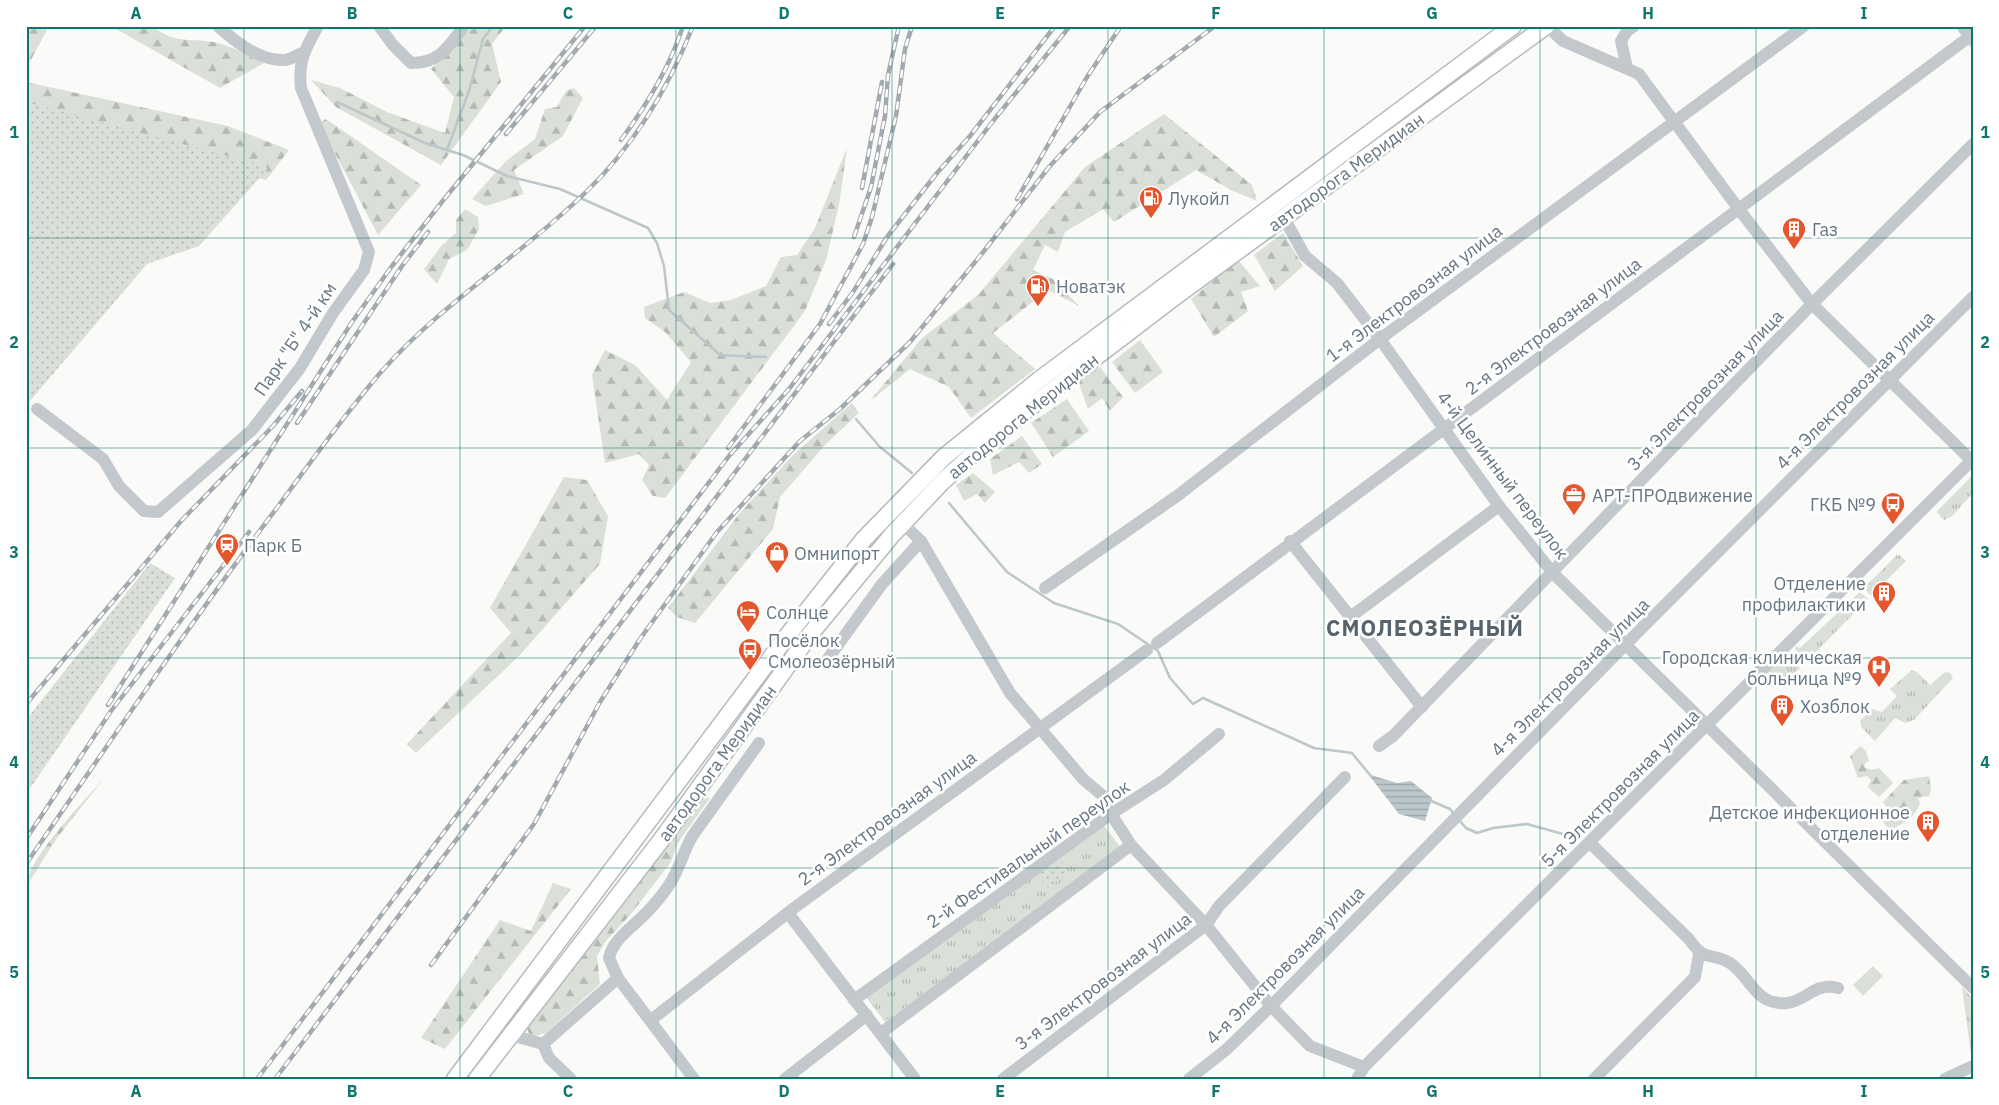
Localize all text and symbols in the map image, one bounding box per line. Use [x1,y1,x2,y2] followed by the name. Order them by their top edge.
[131,3,142,23] text: A
[347,3,358,23] text: B
[563,3,573,23] text: C
[778,3,790,23] text: D
[995,3,1005,23] text: E
[1211,3,1221,23] text: F
[1426,3,1438,23] text: G
[1642,3,1654,23] text: H
[1861,3,1868,23] text: I
[1263,108,1429,236] street label: автодорога Меридиан
[9,122,19,142] text: 1
[1980,122,1990,142] text: 1
[1138,185,1164,219] fuel station icon: Лукойл
[1168,187,1230,210] place label: Лукойл
[1781,216,1807,250] building icon: Газ
[1812,218,1838,241] place label: Газ
[1321,219,1507,367] street label: 1-я Электровозная улица
[1460,252,1646,400] street label: 2-я Электровозная улица
[1025,273,1051,307] fuel station icon: Новатэк
[1056,275,1126,298] place label: Новатэк
[248,278,342,400] street label: Парк "Б" 4-й км
[1622,304,1788,475] street label: 3-я Электровозная улица
[1771,306,1939,474] street label: 4-я Электровозная улица
[9,332,19,352] text: 2
[1980,332,1990,352] text: 2
[943,348,1103,484] street label: автодорога Меридиан
[1432,386,1574,564] street label: 4-й Целинный переулок
[1561,482,1587,516] office icon: АРТ-ПРОдвижение
[1592,484,1753,507] place label: АРТ-ПРОдвижение
[1880,491,1906,525] bus stop icon: ГКБ №9
[1810,493,1876,516] place label: ГКБ №9
[214,532,240,566] station icon: Парк Б
[244,534,302,557] place label: Парк Б
[764,540,790,574] shop icon: Омнипорт
[9,542,19,562] text: 3
[794,542,880,565] place label: Омнипорт
[1980,542,1990,562] text: 3
[1742,572,1866,616] place label: Отделение профилактики
[1871,580,1897,614] building icon: Отделение профилактики
[1486,593,1654,761] street label: 4-я Электровозная улица
[735,599,761,633] hotel icon: Солнце
[766,601,829,624] place label: Солнце
[1326,613,1524,642] district label: СМОЛЕОЗЁРНЫЙ
[768,629,895,673] place label: Посёлок Смолеозёрный
[737,637,763,671] bus stop icon: Посёлок Смолеозёрный
[1662,646,1862,690] place label: Городская клиническая больница №9
[1866,654,1892,688] hospital icon: Городская клиническая больница №9
[653,680,781,846] street label: автодорога Меридиан
[1769,693,1795,727] building icon: Хозблок
[1800,695,1870,718] place label: Хозблок
[1536,704,1704,872] street label: 5-я Электровозная улица
[793,745,981,890] street label: 2-я Электровозная улица
[9,752,19,772] text: 4
[1980,752,1990,772] text: 4
[922,775,1134,933] street label: 2-й Фестивальный переулок
[1709,801,1910,845] place label: Детское инфекционное отделение
[1915,809,1941,843] building icon: Детское инфекционное отделение
[1201,881,1369,1049] street label: 4-я Электровозная улица
[1010,907,1196,1055] street label: 3-я Электровозная улица
[9,962,19,982] text: 5
[1980,962,1990,982] text: 5
[131,1081,142,1101] text: A
[347,1081,358,1101] text: B
[563,1081,573,1101] text: C
[778,1081,790,1101] text: D
[995,1081,1005,1101] text: E
[1211,1081,1221,1101] text: F
[1426,1081,1438,1101] text: G
[1642,1081,1654,1101] text: H
[1861,1081,1868,1101] text: I

